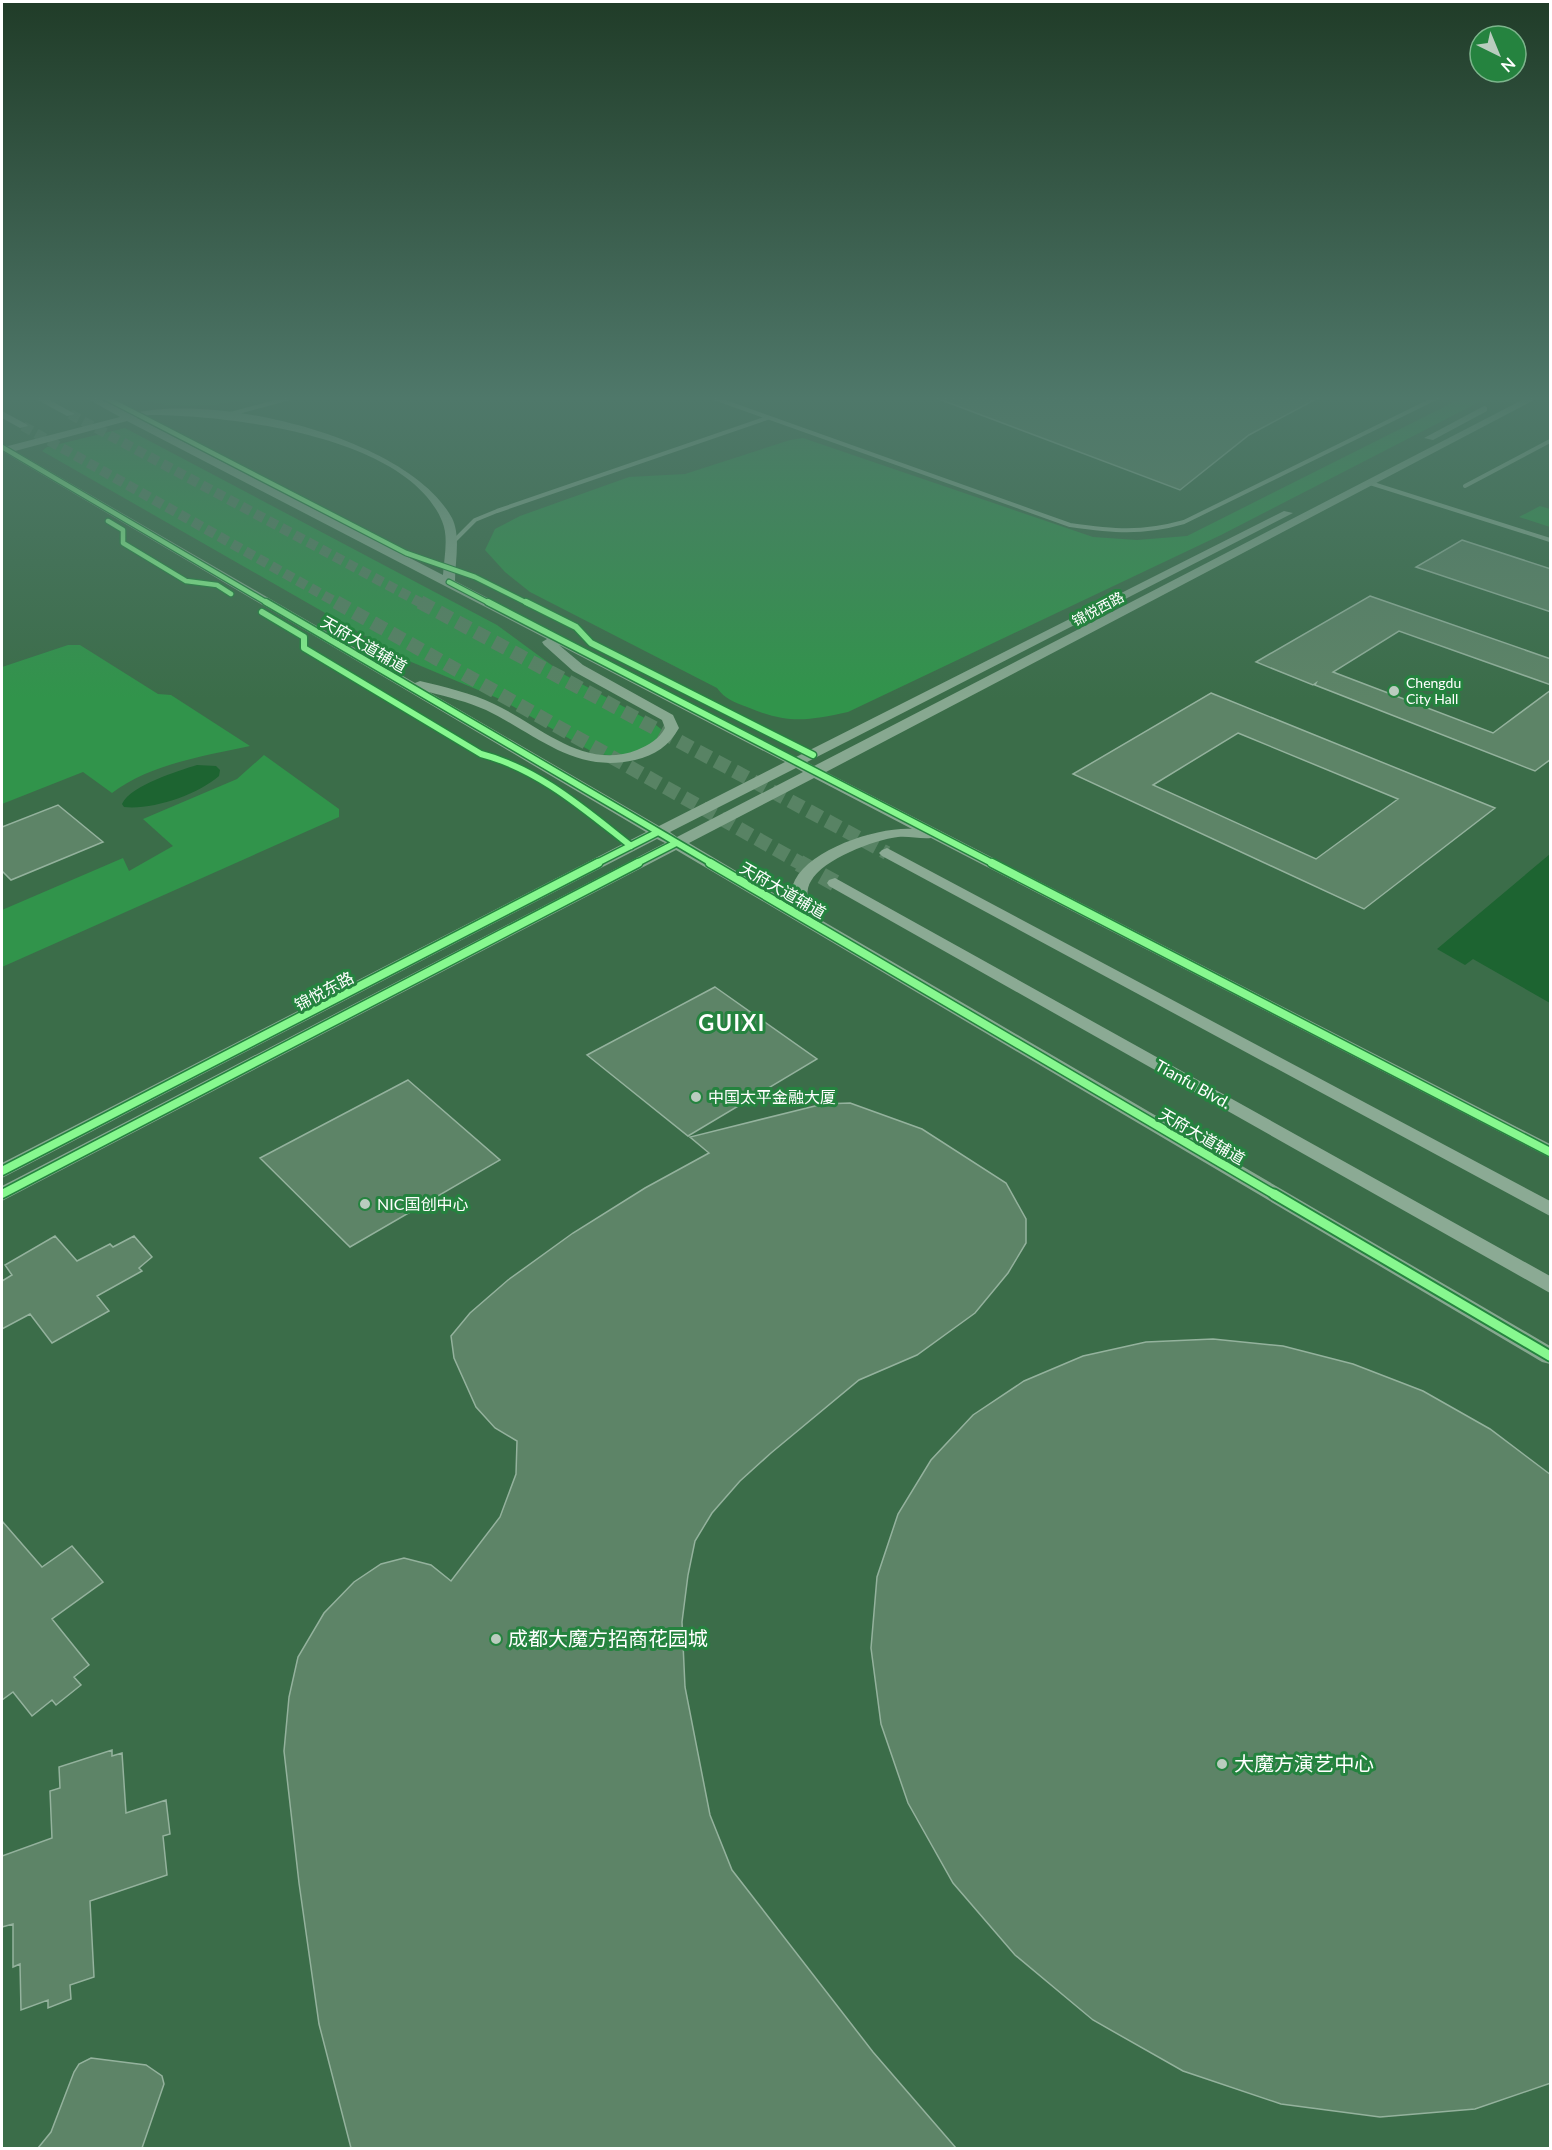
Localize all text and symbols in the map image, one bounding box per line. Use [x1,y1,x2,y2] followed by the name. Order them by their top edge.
[1468,24,1528,84] north arrow
[1498,54,1520,76] text: N
[1069,588,1126,629] street label: 锦悦西路
[318,611,411,676] street label: 天府大道辅道
[1406,674,1461,707] place label: Chengdu City Hall
[1387,684,1401,698] marker: Chengdu City Hall
[737,857,830,922] street label: 天府大道辅道
[291,967,356,1014] street label: 锦悦东路
[698,1009,766,1036] district label: GUIXI
[1152,1055,1234,1112] street label: Tianfu Blvd.
[708,1087,836,1106] place label: 中国太平金融大厦
[689,1090,703,1104] marker: 中国太平金融大厦
[1156,1103,1249,1168] street label: 天府大道辅道
[377,1194,468,1213] place label: NIC国创中心
[358,1197,372,1211] marker: NIC国创中心
[508,1626,708,1650] place label: 成都大魔方招商花园城
[489,1632,503,1646] marker: 成都大魔方招商花园城
[1234,1751,1374,1775] place label: 大魔方演艺中心
[1215,1757,1229,1771] marker: 大魔方演艺中心

